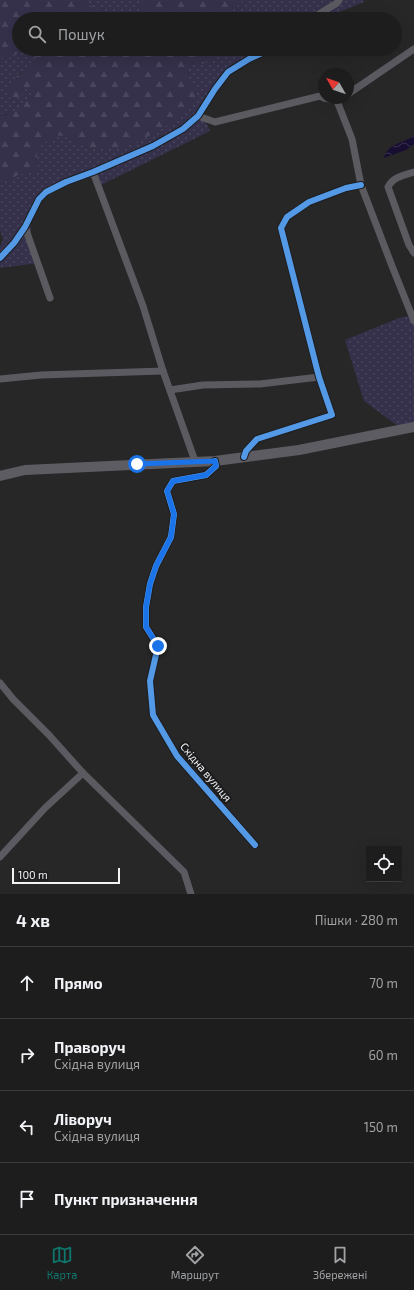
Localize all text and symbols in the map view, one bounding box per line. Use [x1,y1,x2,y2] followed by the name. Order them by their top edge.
[12,12,402,56] search box
[26,23,48,45] icon: search
[58,25,105,43] text: Пошук
[318,68,354,104] north arrow
[128,455,146,473] route start
[149,637,167,655] route end
[177,740,235,804] street label: Східна вулиця
[366,846,402,882] map controls
[366,846,402,882] button: locate
[12,866,120,885] scale bar
[18,868,48,881] text: 100 m
[16,910,50,930] text: 4 хв
[315,912,398,928] text: Пішки · 280 m
[16,972,38,994] icon: ahead
[54,974,103,992] text: Прямо
[369,975,398,991] text: 70 m
[54,1038,125,1056] text: Праворуч
[16,1044,38,1066] icon: right
[368,1047,398,1063] text: 60 m
[54,1056,140,1072] text: Східна вулиця
[54,1110,112,1128] text: Ліворуч
[16,1116,38,1138] icon: left
[364,1119,398,1135] text: 150 m
[54,1128,140,1144] text: Східна вулиця
[16,1188,38,1210] icon: arrive
[54,1190,198,1208] text: Пункт призначення
[47,1244,77,1281] tab: Карта
[171,1244,219,1281] tab: Маршрут
[313,1244,367,1281] tab: Збережені

